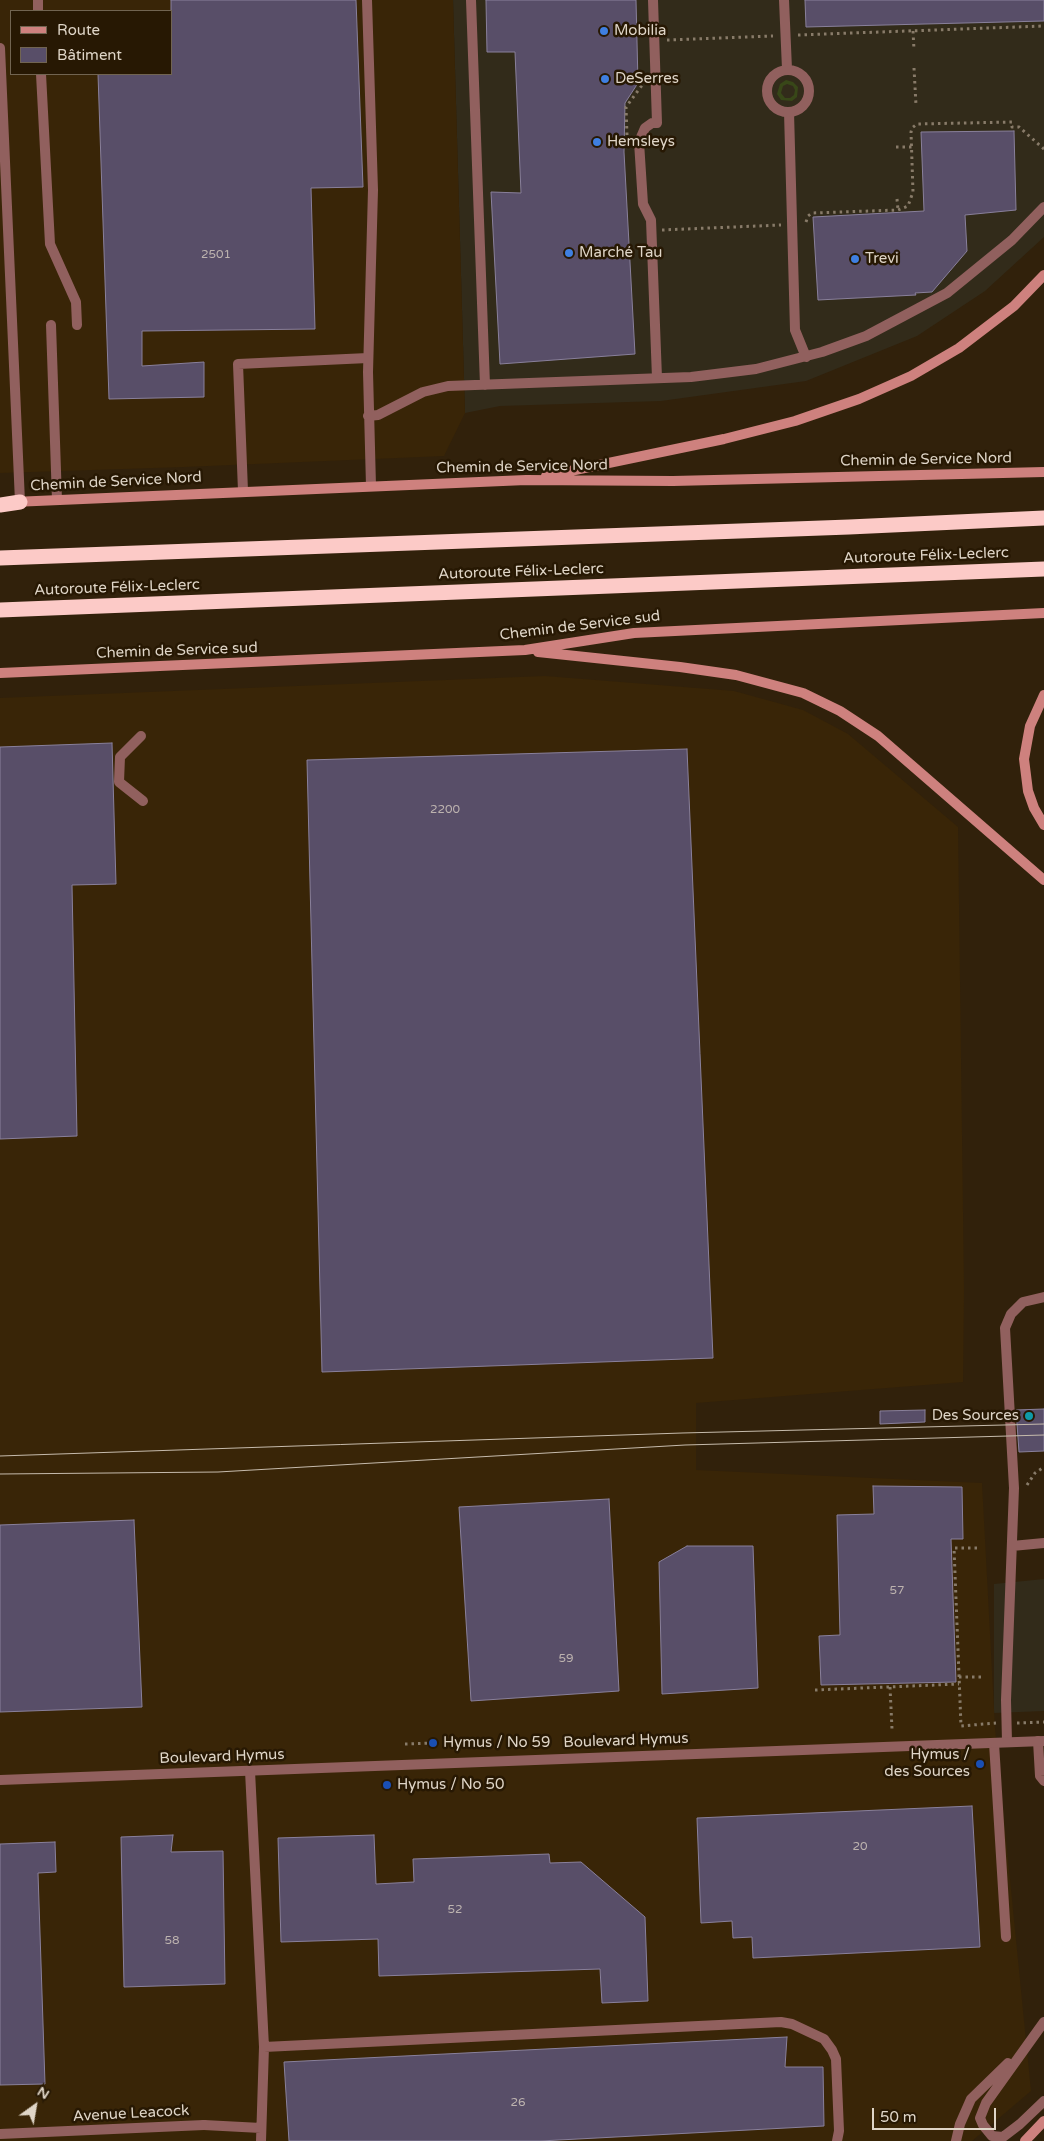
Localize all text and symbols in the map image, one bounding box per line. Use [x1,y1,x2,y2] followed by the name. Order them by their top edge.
[10,10,172,75] legend
[57,21,100,39] text: Route
[614,22,666,40] place label: Mobilia
[598,25,610,37] marker: Mobilia
[57,46,122,64] text: Bâtiment
[615,70,679,88] place label: DeSerres
[599,73,611,85] marker: DeSerres
[607,133,675,151] place label: Hemsleys
[591,136,603,148] marker: Hemsleys
[579,244,662,262] place label: Marché Tau
[563,247,575,259] marker: Marché Tau
[201,248,231,262] house number: 2501
[865,250,899,268] place label: Trevi
[849,253,861,265] marker: Trevi
[840,450,1012,470] street label: Chemin de Service Nord
[436,457,608,477] street label: Chemin de Service Nord
[30,469,202,495] street label: Chemin de Service Nord
[843,544,1009,568] street label: Autoroute Félix-Leclerc
[438,560,604,584] street label: Autoroute Félix-Leclerc
[34,576,200,600] street label: Autoroute Félix-Leclerc
[499,607,661,645] street label: Chemin de Service sud
[96,639,258,663] street label: Chemin de Service sud
[430,803,460,817] house number: 2200
[932,1407,1019,1425] place label: Des Sources
[1023,1410,1035,1422] marker: Des Sources
[889,1584,905,1598] house number: 57
[558,1652,574,1666] house number: 59
[563,1730,689,1752] street label: Boulevard Hymus
[443,1734,550,1752] place label: Hymus / No 59
[427,1737,439,1749] marker: Hymus / No 59
[159,1746,285,1768] street label: Boulevard Hymus
[884,1746,970,1781] place label: Hymus / des Sources
[974,1758,986,1770] marker: Hymus / des Sources
[397,1776,504,1794] place label: Hymus / No 50
[381,1779,393,1791] marker: Hymus / No 50
[852,1840,868,1854] house number: 20
[447,1903,463,1917] house number: 52
[164,1934,180,1948] house number: 58
[10,2081,60,2131] north arrow
[34,2083,52,2103] text: N
[510,2096,526,2110] house number: 26
[874,2098,998,2130] scale bar
[72,2102,190,2126] street label: Avenue Leacock
[880,2108,917,2126] text: 50 m

